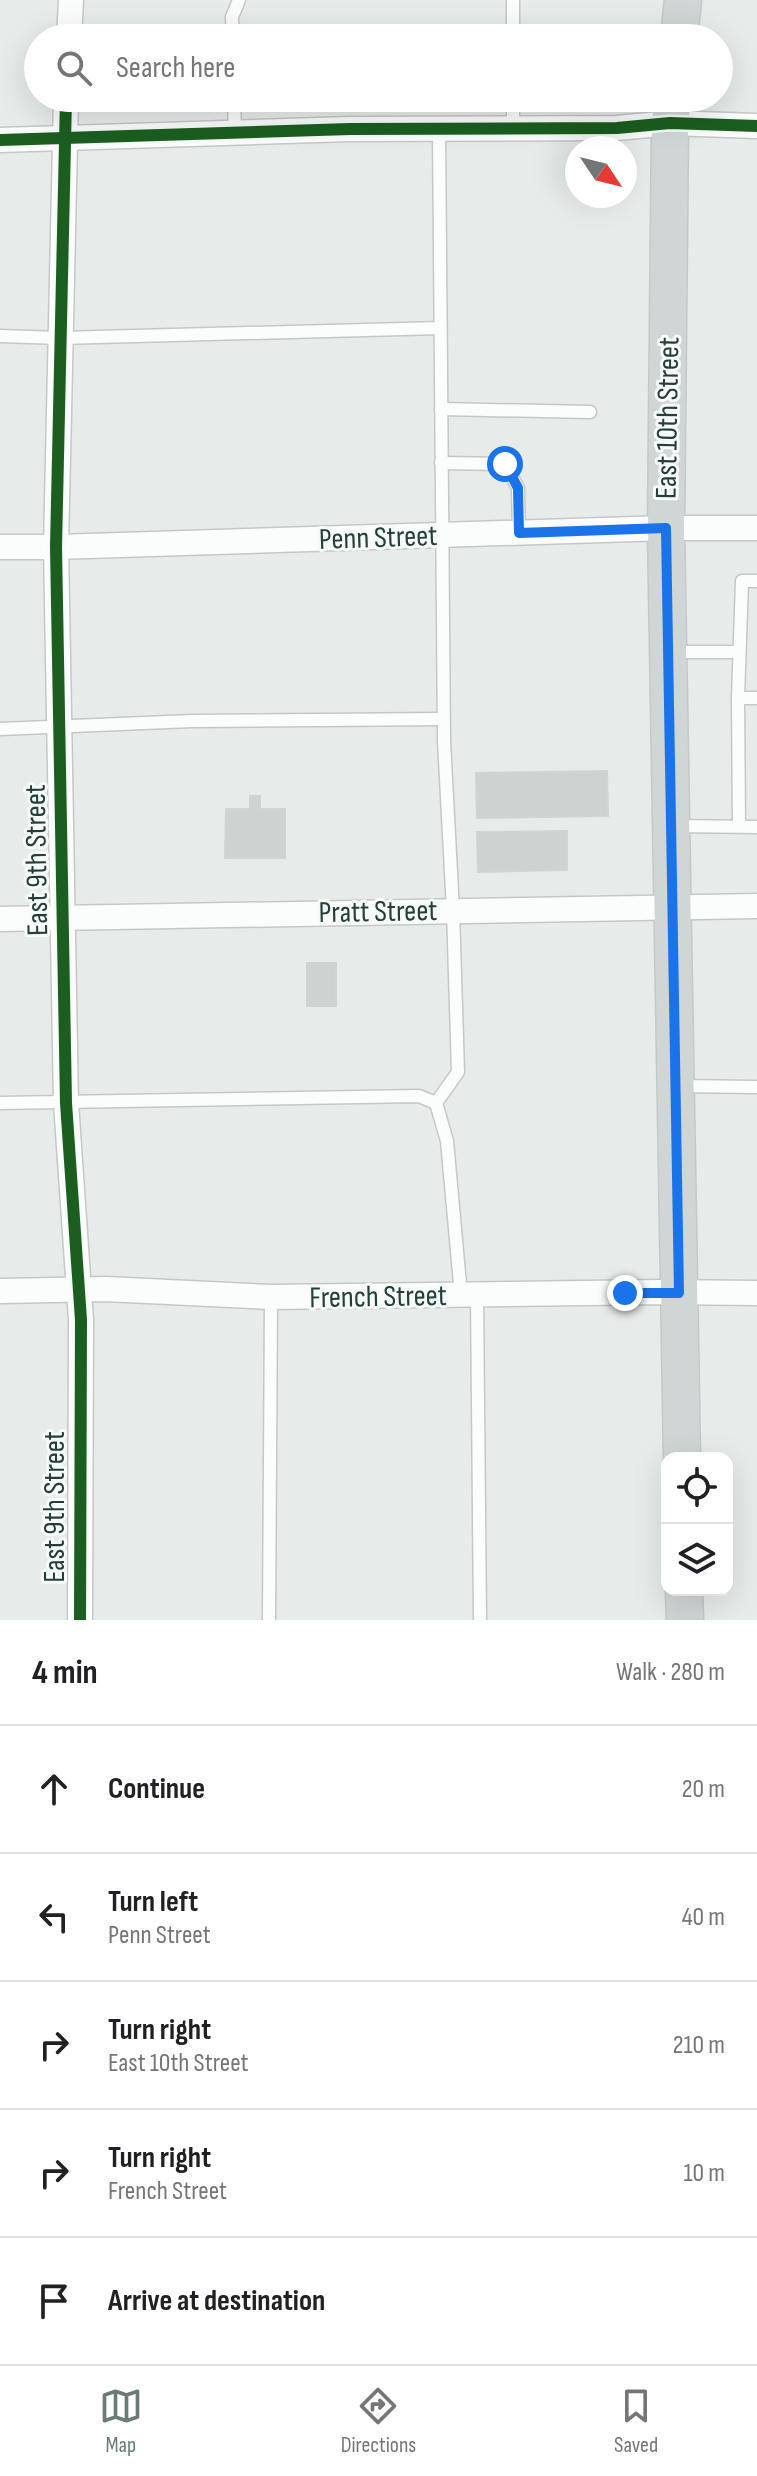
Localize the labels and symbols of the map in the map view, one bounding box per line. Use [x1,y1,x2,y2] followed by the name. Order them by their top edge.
[565,136,637,208] north arrow
[649,337,687,499] street label: East 10th Street
[487,446,523,482] route start
[318,518,438,558] street label: Penn Street
[18,784,56,936] street label: East 9th Street
[318,893,438,931] street label: Pratt Street
[607,1275,643,1311] route end
[309,1278,447,1316] street label: French Street
[37,1431,73,1583] street label: East 9th Street

